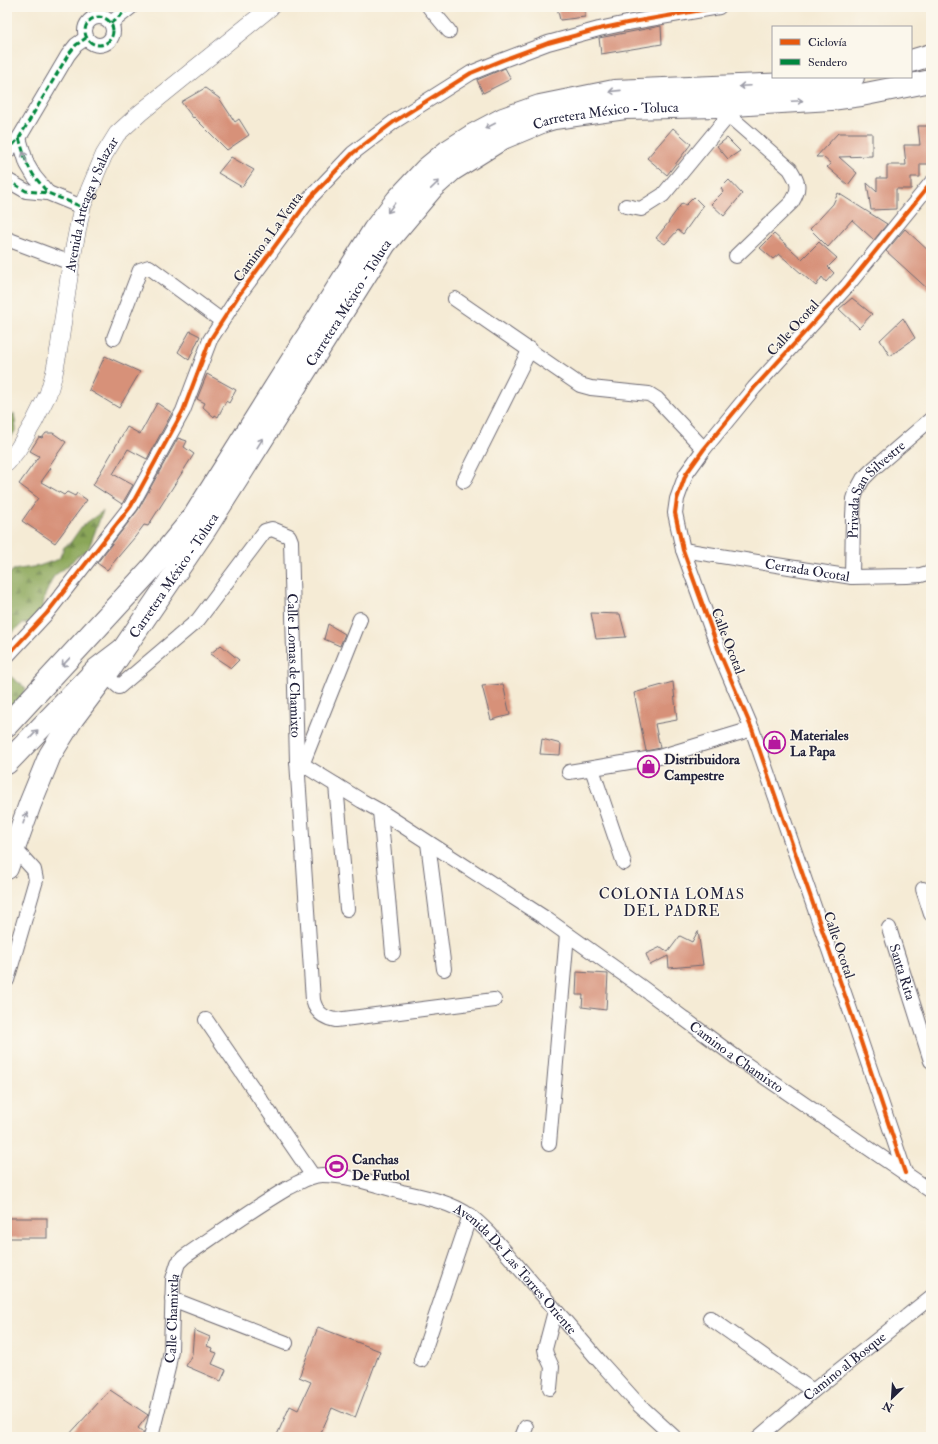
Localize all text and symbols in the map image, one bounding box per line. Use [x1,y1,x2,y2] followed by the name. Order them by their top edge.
[772,26,912,78] legend
[808,35,848,50] text: Ciclovía
[808,55,847,70] text: Sendero
[739,83,752,90] one-way arrow
[609,88,622,95] one-way arrow
[530,98,679,133] street label: Carretera México - Toluca
[790,98,803,105] one-way arrow
[484,123,496,130] one-way arrow
[61,133,122,274] street label: Avenida Arteaga y Salazar
[21,151,28,164] one-way arrow
[430,181,440,190] one-way arrow
[230,189,306,285] street label: Camino a La Venta
[387,202,395,213] one-way arrow
[302,235,395,369] street label: Carretera México - Toluca
[763,296,823,360] street label: Calle Ocotal
[844,437,909,539] street label: Privada San Silvestre
[256,438,264,449] one-way arrow
[125,510,222,641] street label: Carretera México - Toluca
[764,555,851,585] street label: Cerrada Ocotal
[284,593,305,738] street label: Calle Lomas de Chamixto
[708,606,749,677] street label: Calle Ocotal
[62,657,71,667] one-way arrow
[789,727,849,761] place label: Materiales La Papa
[29,729,38,739] one-way arrow
[762,730,788,756] shop icon: Materiales La Papa
[664,751,741,785] place label: Distribuidora Campestre
[636,754,662,780] shop icon: Distribuidora Campestre
[22,812,29,825] one-way arrow
[599,885,745,921] district label: COLONIA LOMAS DEL PADRE
[820,909,858,981] street label: Calle Ocotal
[886,942,920,1002] street label: Santa Rita
[686,1017,787,1096] street label: Camino a Chamixto
[352,1151,410,1184] place label: Canchas De Futbol
[323,1154,349,1180] sports icon: Canchas De Futbol
[450,1199,581,1337] street label: Avenida De Las Torres Oriente
[160,1271,183,1365] street label: Calle Chamixtla
[800,1328,889,1404] street label: Camino al Bosque
[872,1378,912,1418] north arrow
[880,1398,896,1415] text: N

